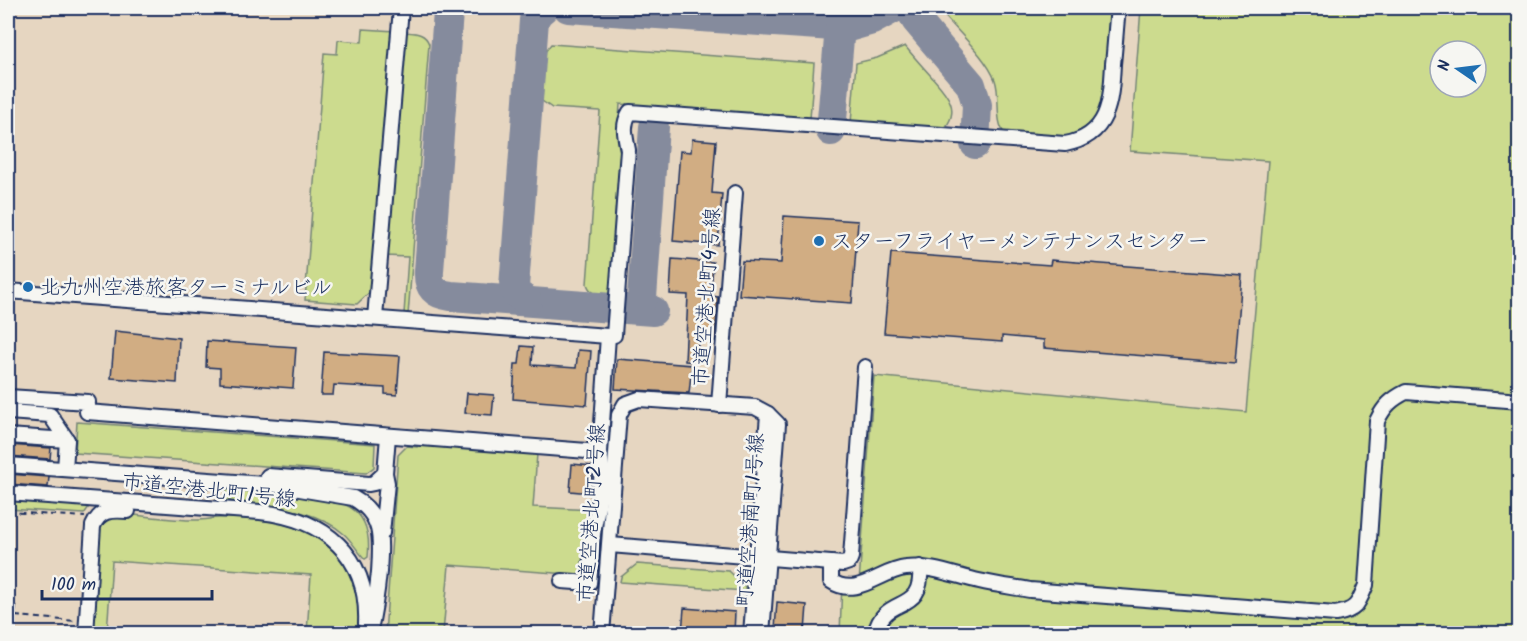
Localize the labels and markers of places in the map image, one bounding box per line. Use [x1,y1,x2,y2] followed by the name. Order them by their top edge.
[831,226,1208,259] place label: スターフライヤーメンテナンスセンター
[812,234,826,248] marker: スターフライヤーメンテナンスセンター
[40,272,332,305] place label: 北九州空港旅客ターミナルビル
[21,280,35,294] marker: 北九州空港旅客ターミナルビル

